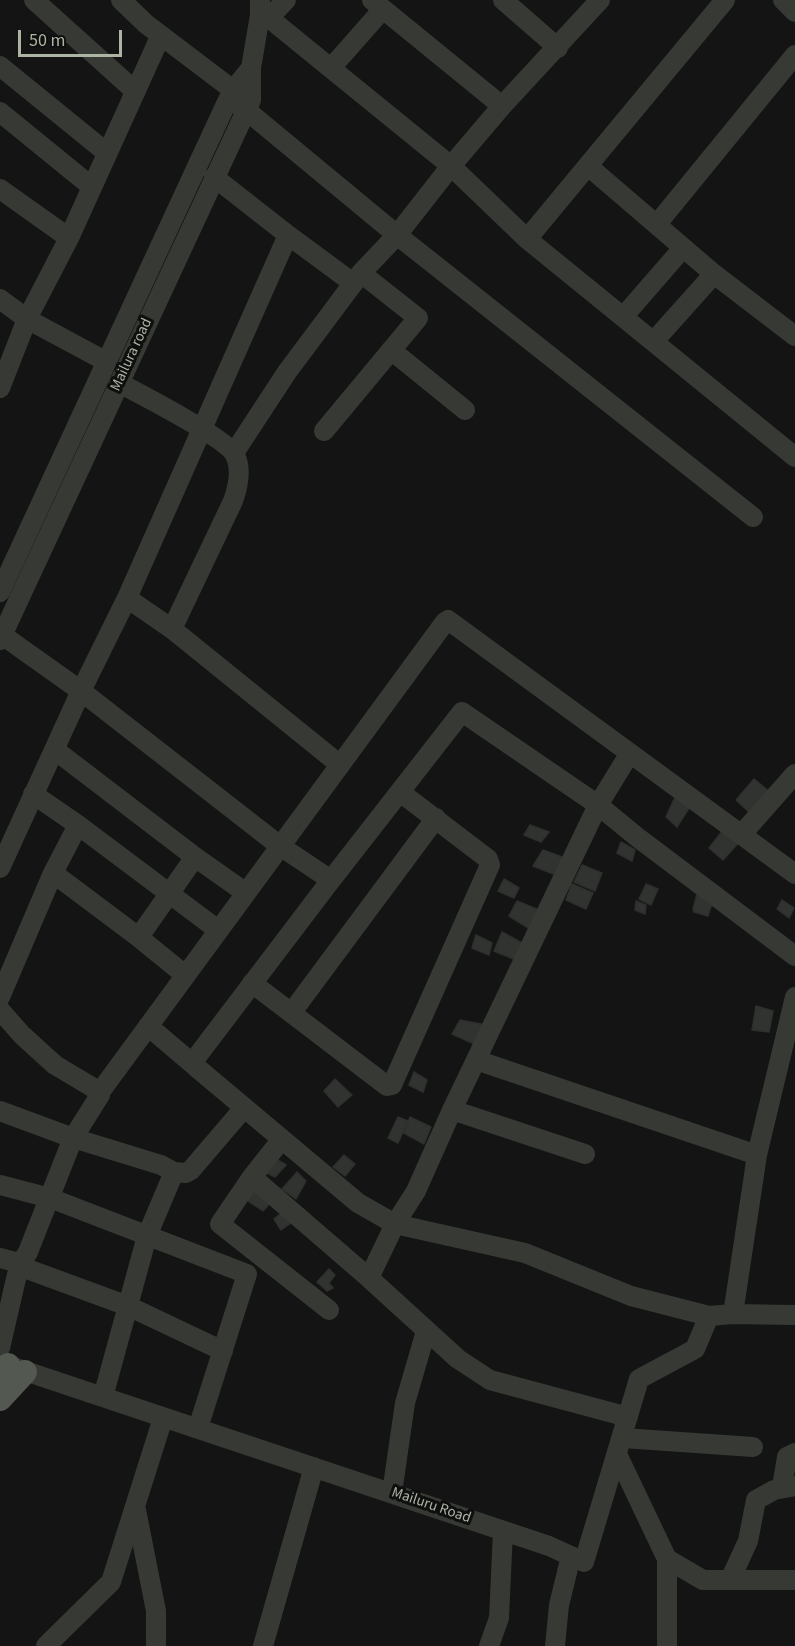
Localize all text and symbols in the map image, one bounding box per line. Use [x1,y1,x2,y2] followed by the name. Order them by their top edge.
[21,18,124,56] scale bar
[29,28,65,53] text: 50 m
[107,316,157,394] street label: Mailura road
[389,1484,473,1528] street label: Mailuru Road

